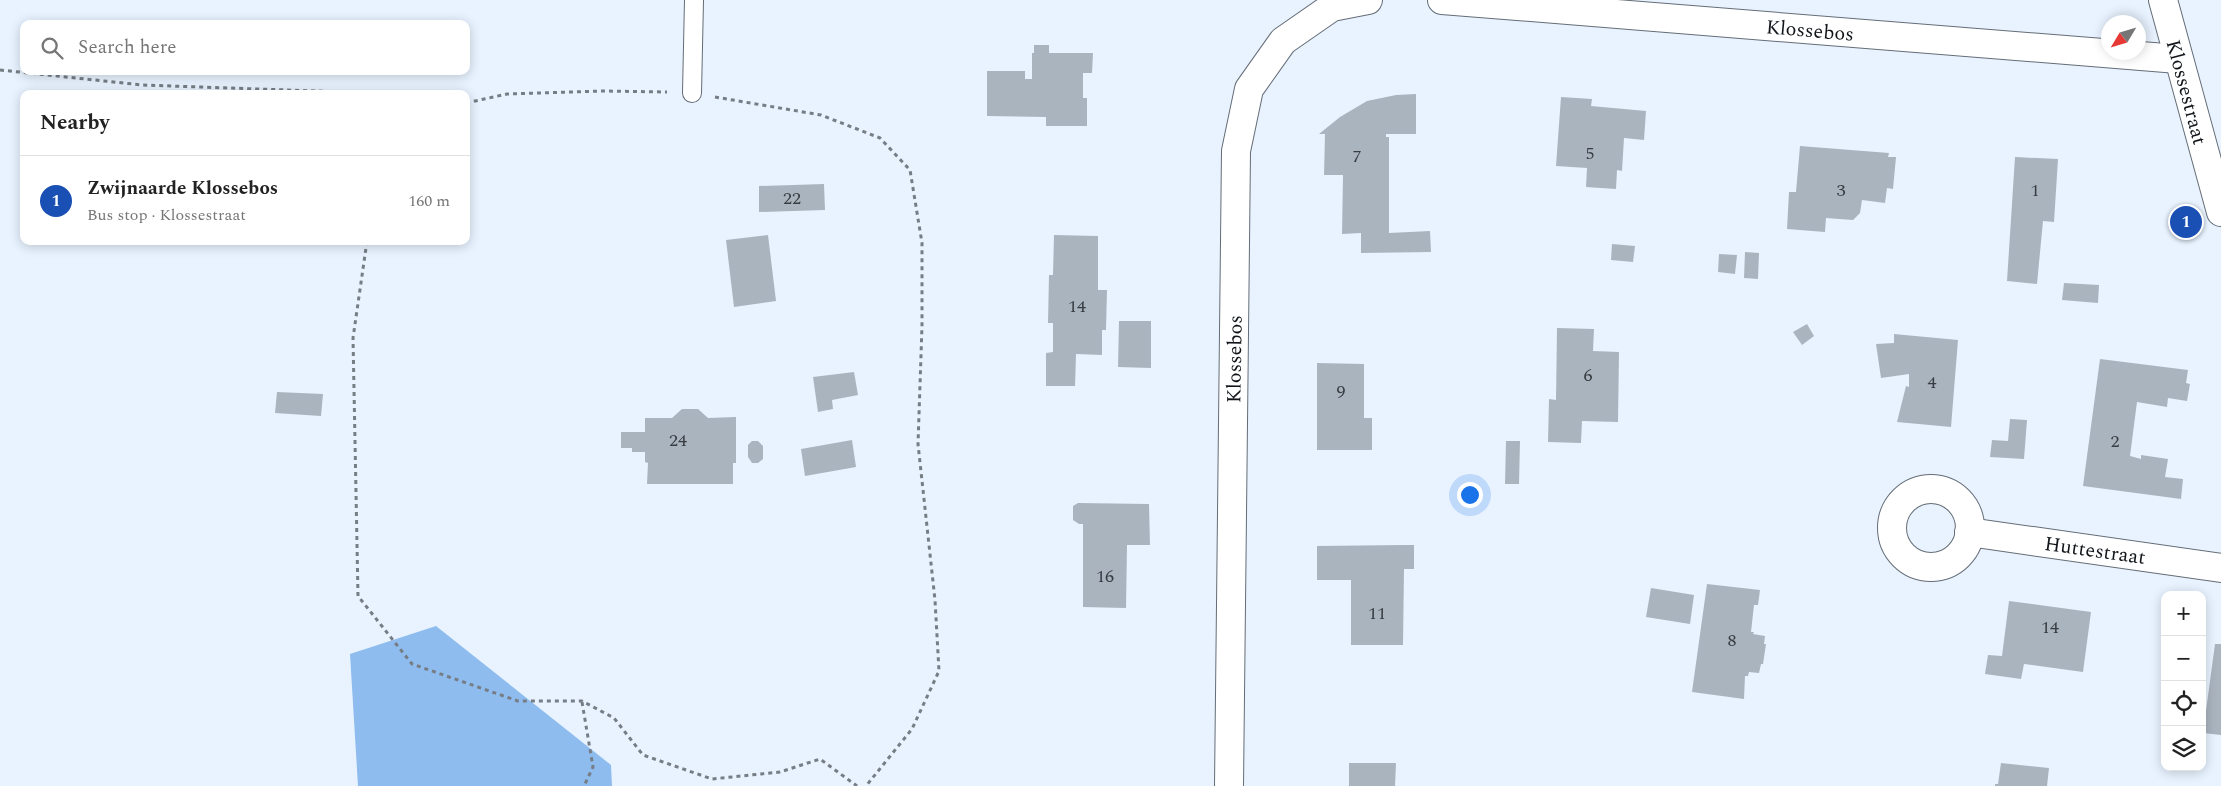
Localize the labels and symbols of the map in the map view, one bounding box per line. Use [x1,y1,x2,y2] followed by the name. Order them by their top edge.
[1765,12,1855,50] street label: Klossebos
[2101,15,2146,60] north arrow
[2158,36,2214,148] street label: Klossestraat
[1586,140,1595,167] house number: 5
[1353,143,1362,170] house number: 7
[1837,177,1846,204] house number: 3
[2031,177,2040,204] house number: 1
[783,185,801,212] house number: 22
[2170,203,2202,241] pin: 1
[1068,293,1086,320] house number: 14
[1219,315,1251,403] street label: Klossebos
[1584,362,1593,389] house number: 6
[1928,369,1937,396] house number: 4
[1337,378,1346,405] house number: 9
[669,427,687,454] house number: 24
[2111,428,2120,455] house number: 2
[1457,482,1483,508] your location
[2042,529,2147,573] street label: Huttestraat
[1096,563,1114,590] house number: 16
[1368,600,1386,627] house number: 11
[2041,614,2059,641] house number: 14
[1728,627,1737,654] house number: 8

